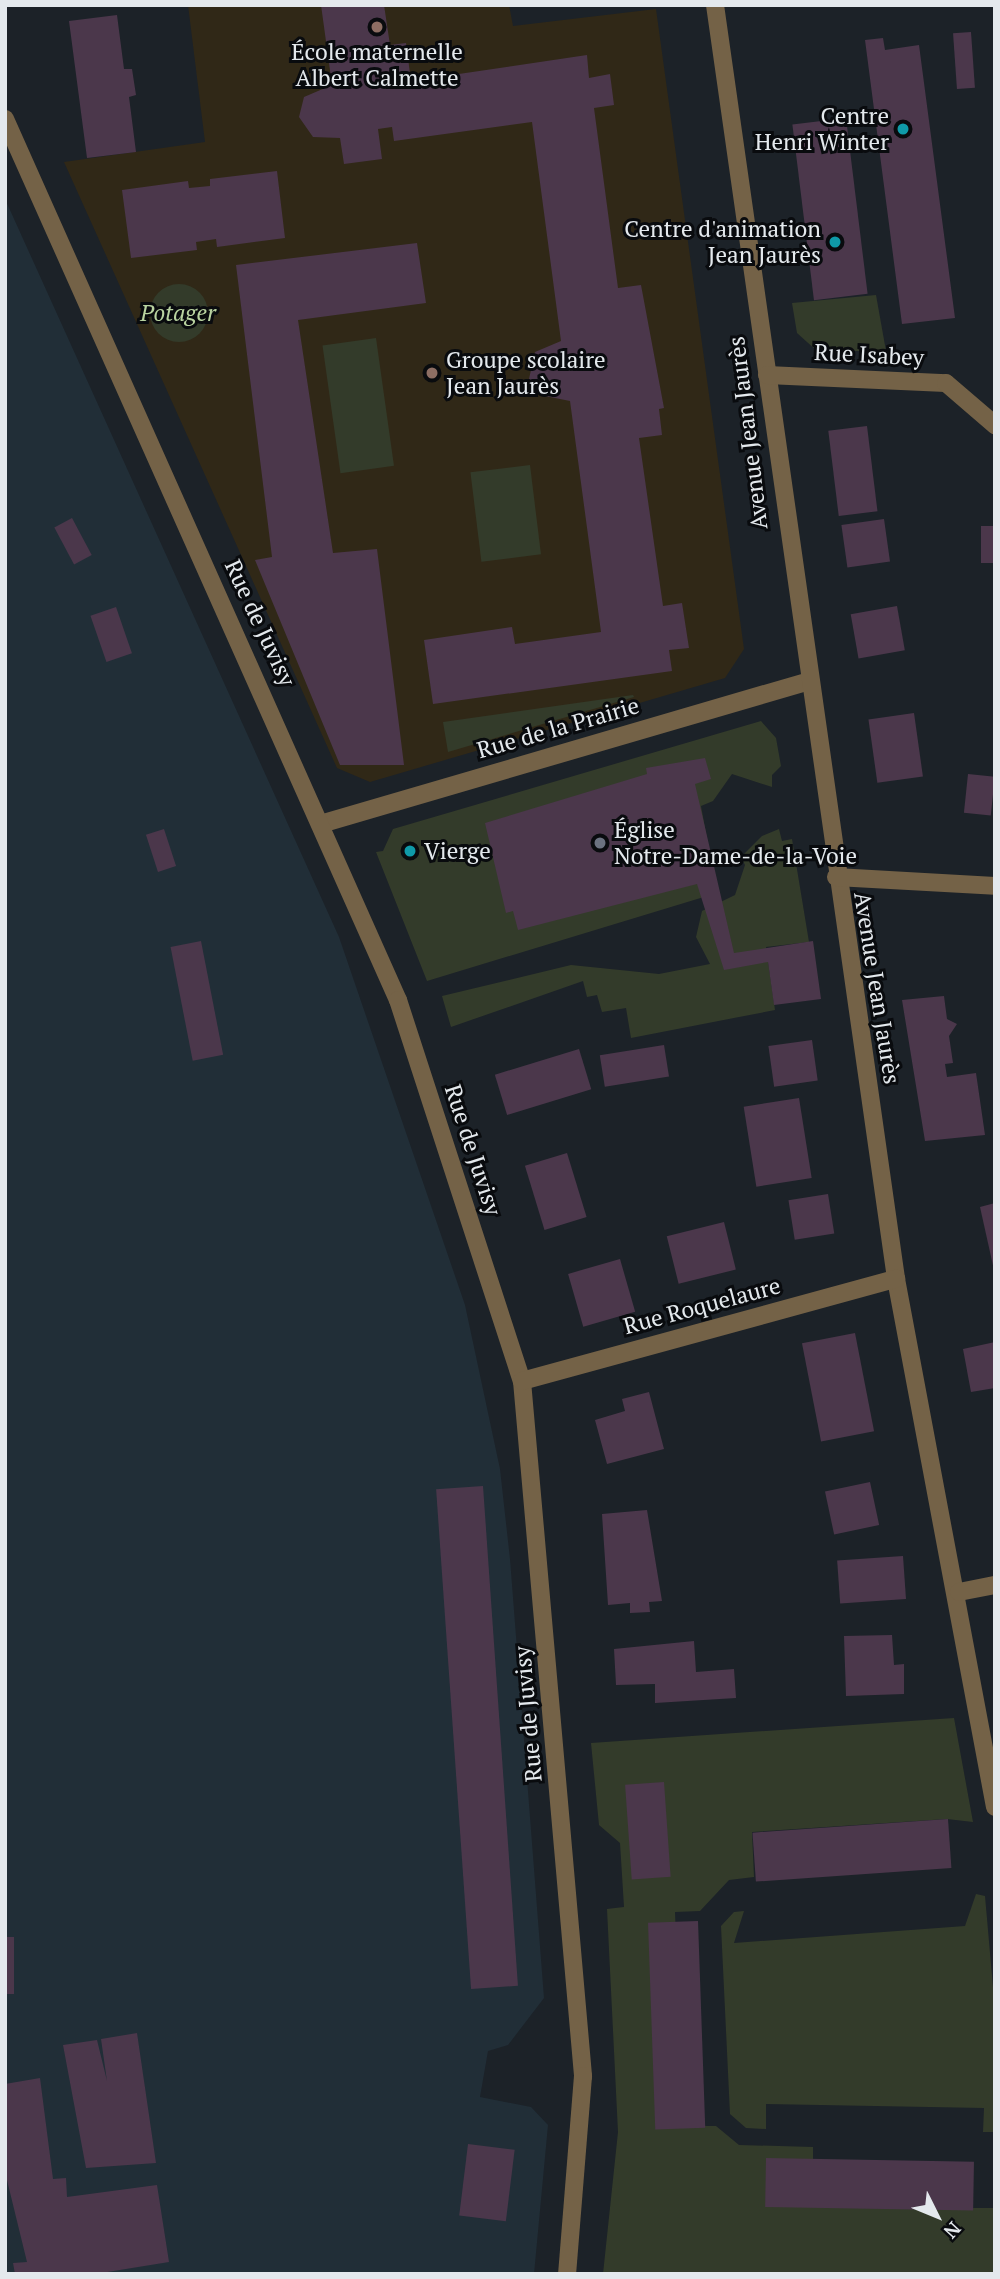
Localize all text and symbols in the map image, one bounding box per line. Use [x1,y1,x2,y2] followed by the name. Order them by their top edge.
[369,19,385,35] marker: École maternelle Albert Calmette
[291,38,463,92] place label: École maternelle Albert Calmette
[755,102,889,156] place label: Centre Henri Winter
[895,121,911,137] marker: Centre Henri Winter
[624,215,821,269] place label: Centre d'animation Jean Jaurès
[827,234,843,250] marker: Centre d'animation Jean Jaurès
[140,299,216,327] park label: Potager
[722,335,774,531] street label: Avenue Jean Jaurès
[813,338,925,372] street label: Rue Isabey
[446,346,606,400] place label: Groupe scolaire Jean Jaurès
[424,365,440,381] marker: Groupe scolaire Jean Jaurès
[219,555,301,691] street label: Rue de Juvisy
[474,692,642,764] street label: Rue de la Prairie
[614,816,857,870] place label: Église Notre-Dame-de-la-Voie
[592,835,608,851] marker: Église Notre-Dame-de-la-Voie
[424,837,491,865] place label: Vierge
[402,843,418,859] marker: Vierge
[848,890,906,1086] street label: Avenue Jean Jaurès
[439,1081,507,1219] street label: Rue de Juvisy
[620,1272,784,1340] street label: Rue Roquelaure
[508,1645,548,1783] street label: Rue de Juvisy
[902,2181,972,2251] north arrow
[939,2217,967,2244] text: N

